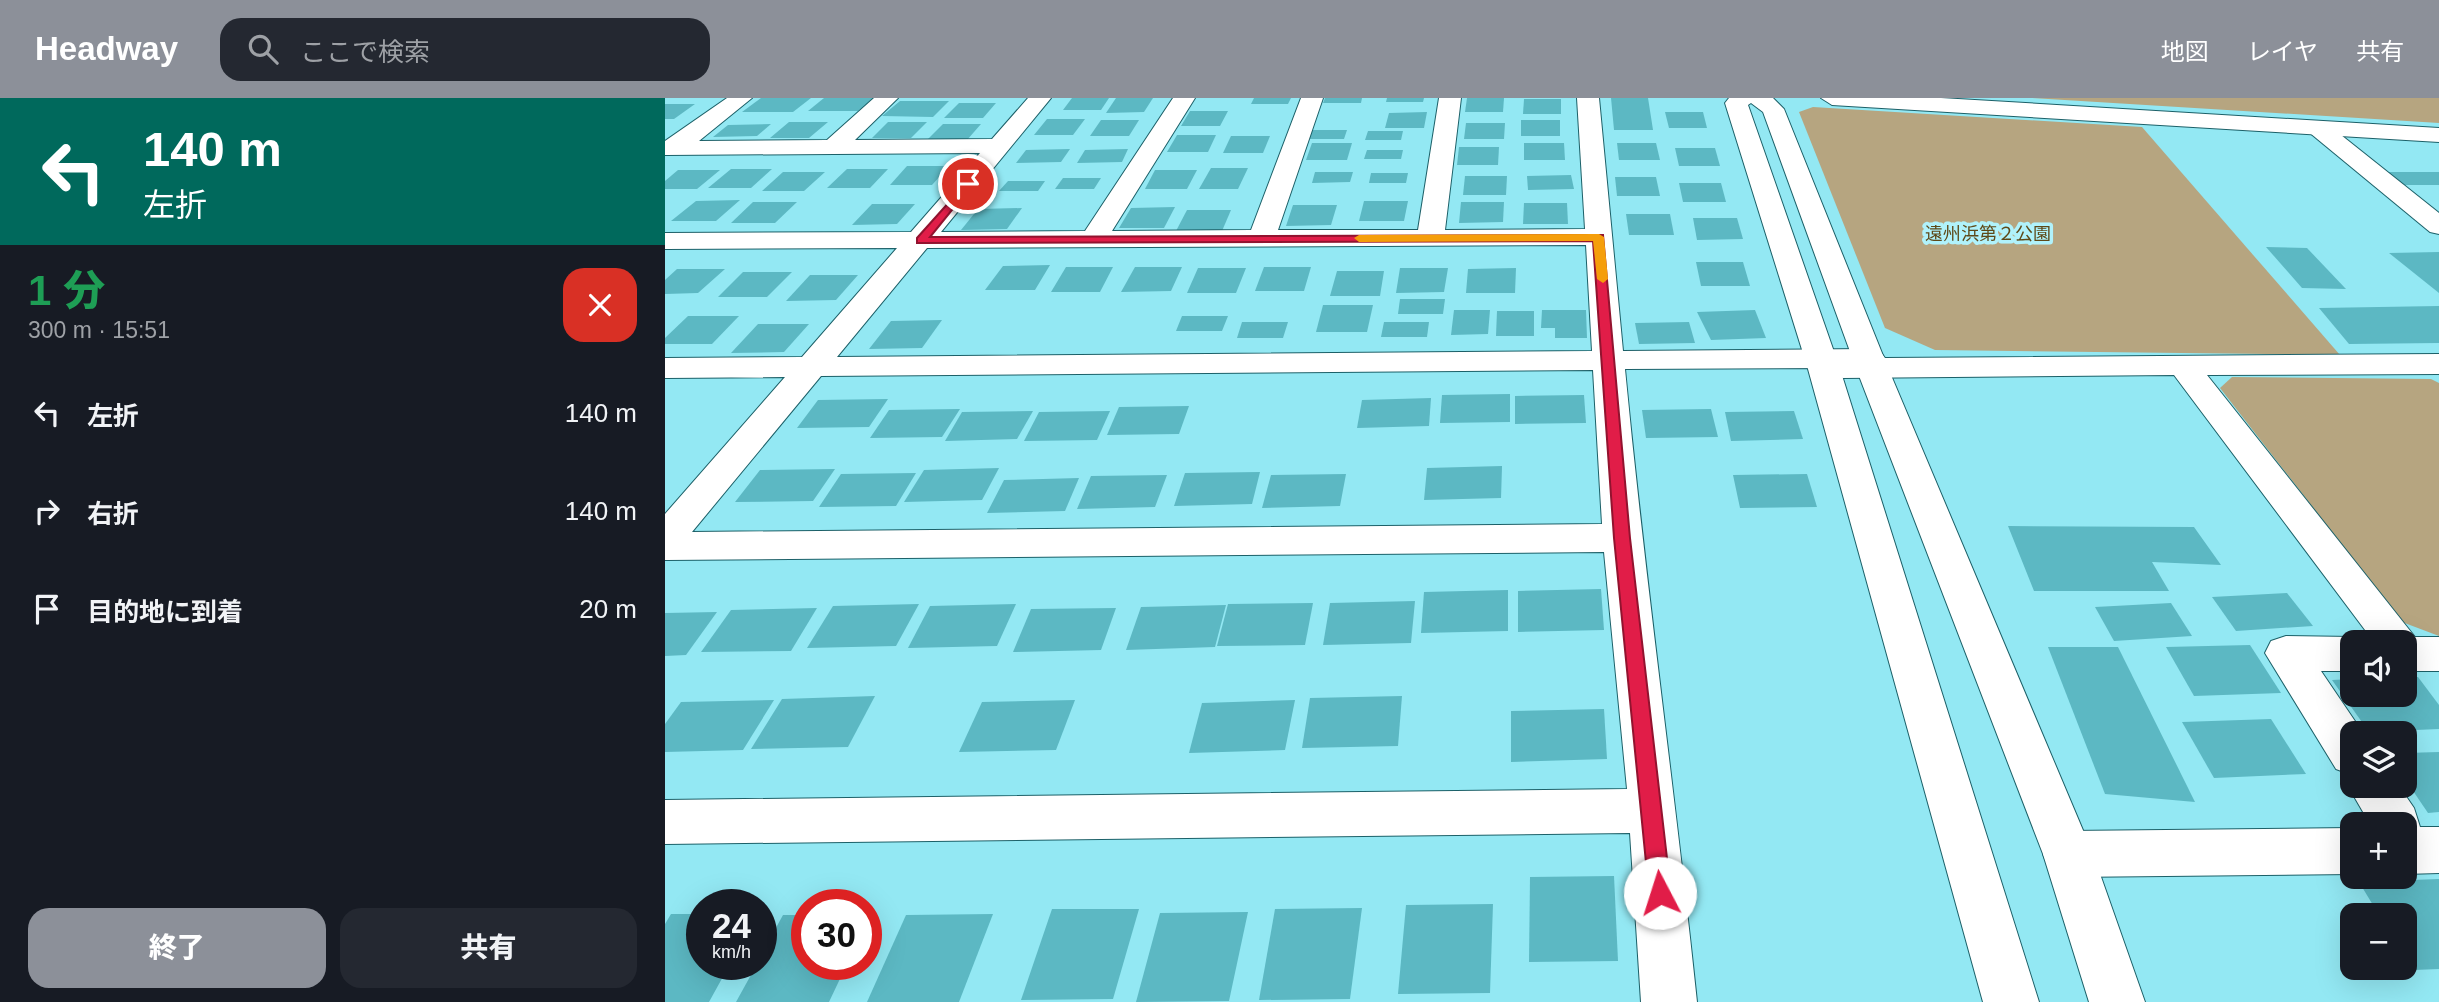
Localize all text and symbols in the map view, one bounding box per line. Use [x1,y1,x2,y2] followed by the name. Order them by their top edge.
[220,18,710,81] search box
[35,30,178,67] text: Headway
[244,30,282,68] icon: search
[300,37,430,67] text: ここで検索
[2161,38,2209,65] text: 地図
[2247,38,2318,65] text: レイヤ
[2356,38,2404,65] text: 共有
[143,122,282,176] text: 140 m
[28,126,119,217] icon: left
[938,154,998,214] pin
[949,165,987,203] icon: arrive
[143,187,207,223] text: 左折
[1925,224,2051,244] park label: 遠州浜第２公園
[28,267,105,314] text: 1 分
[563,268,637,342] button: close
[28,317,170,343] text: 300 m · 15:51
[28,394,66,432] icon: left
[565,398,637,428] text: 140 m
[87,401,139,431] text: 左折
[28,492,66,530] icon: right
[565,496,637,526] text: 140 m
[87,499,139,529] text: 右折
[28,590,66,628] icon: arrive
[579,594,637,624] text: 20 m
[87,597,243,627] text: 目的地に到着
[2340,630,2417,980] map controls
[2340,630,2417,707] button: sound
[2340,721,2417,798] button: layers
[2340,812,2417,889] button: +
[1623,856,1697,930] position arrow
[791,889,882,980] speed limit sign: 30
[2340,903,2417,980] button: −
[712,906,751,945] text: 24
[28,908,326,988] button: 終了
[340,908,637,988] button: 共有
[712,942,751,962] text: km/h

